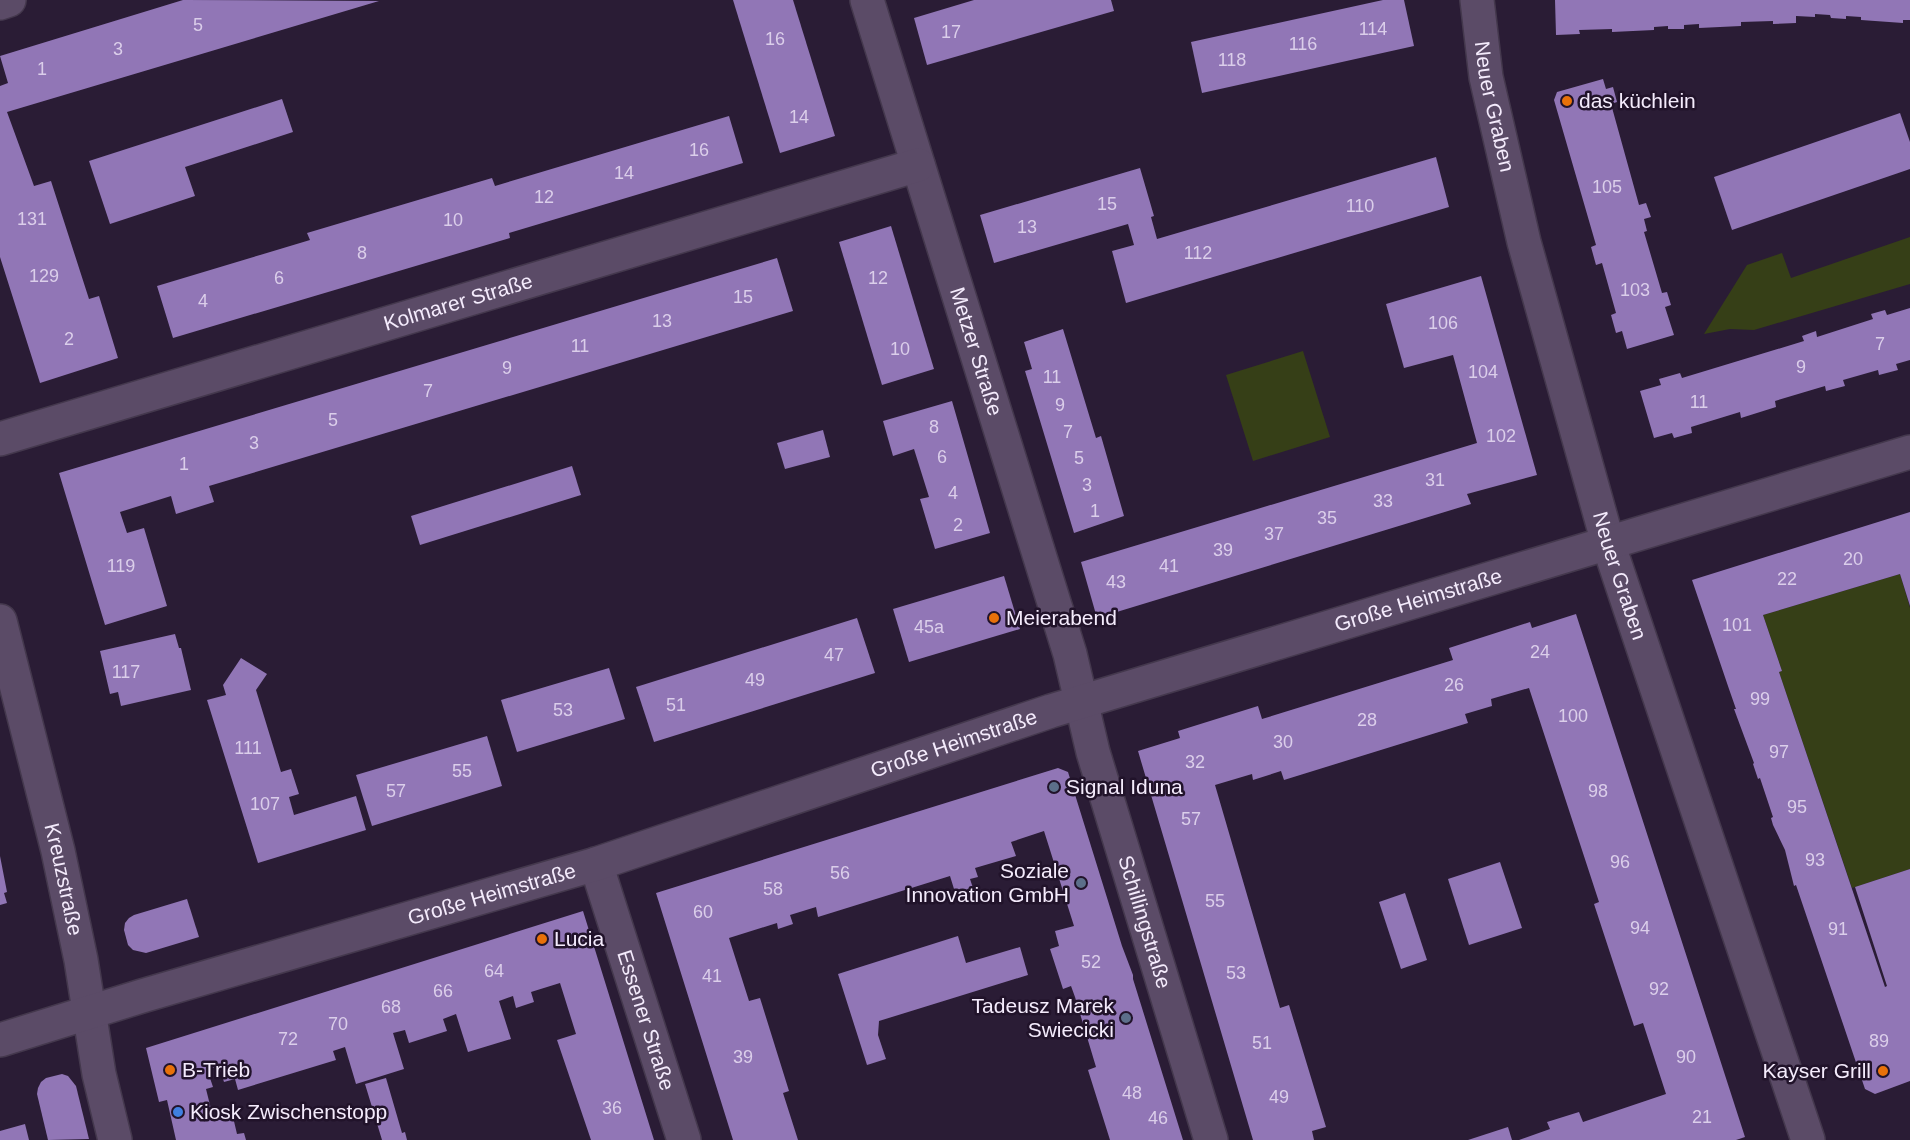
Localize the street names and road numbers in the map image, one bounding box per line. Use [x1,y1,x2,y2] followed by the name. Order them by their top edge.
[1471,40,1519,174] street label: Neuer Graben
[381,269,535,335] street label: Kolmarer Straße
[946,284,1007,418] street label: Metzer Straße
[1589,509,1652,642] street label: Neuer Graben
[1331,564,1505,636] street label: Große Heimstraße
[868,705,1040,782] street label: Große Heimstraße
[40,821,88,937] street label: Kreuzstraße
[1114,852,1176,991] street label: Schillingstraße
[405,858,578,929] street label: Große Heimstraße
[613,947,679,1093] street label: Essener Straße

